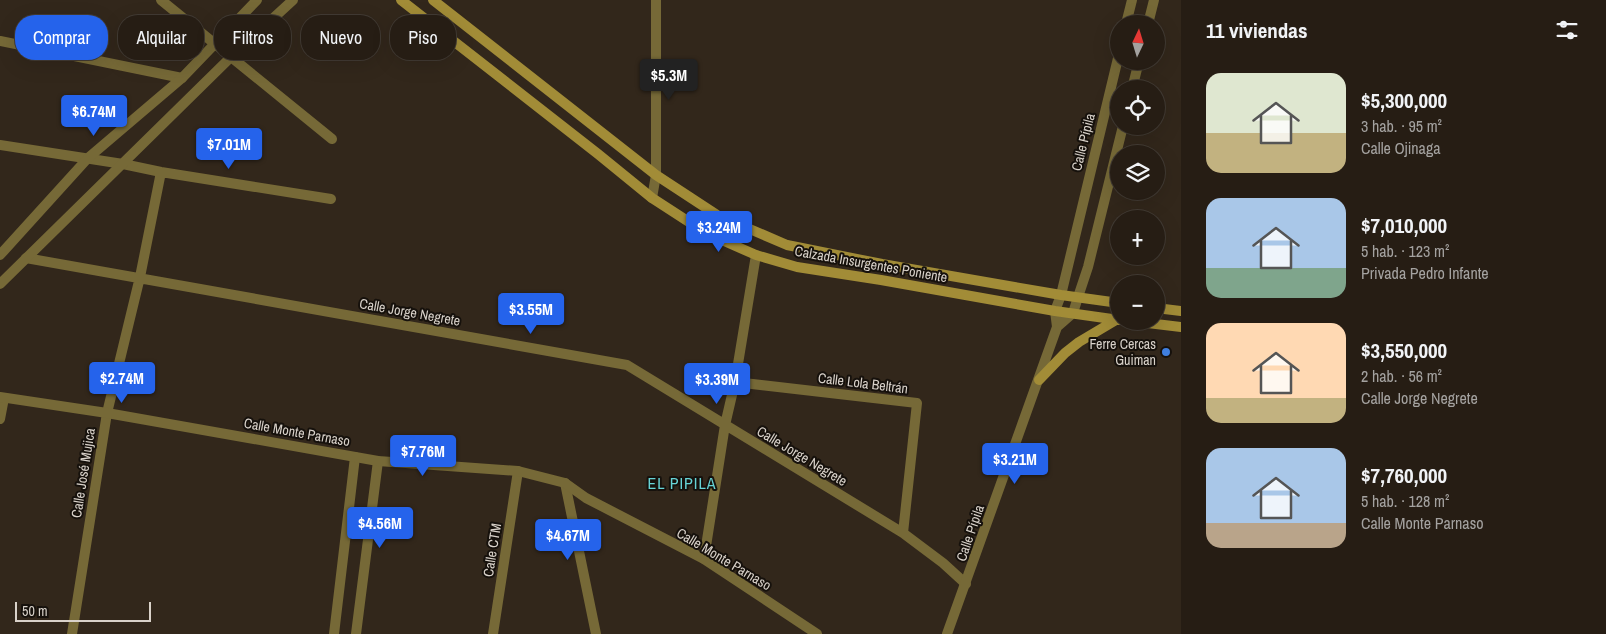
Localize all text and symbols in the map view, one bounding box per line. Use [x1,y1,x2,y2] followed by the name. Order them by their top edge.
[15,15,108,60] chip: Comprar
[118,15,204,60] chip: Alquilar
[214,15,291,60] chip: Filtros
[301,15,380,60] chip: Nuevo
[390,15,456,60] chip: Piso
[1110,15,1165,70] north arrow
[1110,15,1165,330] map controls
[1206,16,1308,45] text: 11 viviendas
[1553,16,1581,44] icon: filters
[634,58,704,101] pin: $5.3M
[651,64,687,86] text: $5.3M
[1110,80,1165,135] button: locate
[1361,86,1447,115] text: $5,300,000
[1246,93,1306,153] icon: home
[53,94,135,137] pin: $6.74M
[72,100,116,122] text: $6.74M
[1067,111,1099,173] street label: Calle Pípila
[1361,115,1442,137] text: 3 hab. · 95 m²
[188,128,270,170] pin: $7.01M
[207,133,251,155] text: $7.01M
[1361,137,1441,159] text: Calle Ojinaga
[1110,145,1165,200] button: layers
[678,210,760,253] pin: $3.24M
[1110,210,1165,265] button: +
[1361,211,1447,240] text: $7,010,000
[697,216,741,238] text: $3.24M
[1246,218,1306,278] icon: home
[1361,240,1449,262] text: 5 hab. · 123 m²
[793,242,949,286] street label: Calzada Insurgentes Poniente
[1361,262,1489,284] text: Privada Pedro Infante
[1110,275,1165,330] button: −
[490,292,572,335] pin: $3.55M
[358,294,462,330] street label: Calle Jorge Negrete
[509,298,553,320] text: $3.55M
[1090,335,1156,369] place label: Ferre Cercas Guiman
[1361,336,1447,365] text: $3,550,000
[1246,343,1306,403] icon: home
[1160,346,1172,358] marker: Ferre Cercas Guiman
[81,362,163,404] pin: $2.74M
[676,362,758,405] pin: $3.39M
[1361,365,1442,387] text: 2 hab. · 56 m²
[100,367,144,389] text: $2.74M
[695,368,739,390] text: $3.39M
[817,369,909,397] street label: Calle Lola Beltrán
[1361,387,1478,409] text: Calle Jorge Negrete
[243,414,351,450] street label: Calle Monte Parnaso
[754,422,850,490] street label: Calle Jorge Negrete
[67,426,99,519] street label: Calle José Mujica
[382,434,464,477] pin: $7.76M
[401,440,445,462] text: $7.76M
[974,442,1056,485] pin: $3.21M
[993,448,1037,470] text: $3.21M
[1361,461,1447,490] text: $7,760,000
[1246,468,1306,528] icon: home
[647,472,717,494] district label: EL PIPILA
[1361,490,1449,512] text: 5 hab. · 128 m²
[952,502,988,564] street label: Calle Pípila
[339,506,421,549] pin: $4.56M
[358,512,402,534] text: $4.56M
[1361,512,1484,534] text: Calle Monte Parnaso
[527,518,609,561] pin: $4.67M
[479,522,505,578] street label: Calle CTM
[546,524,590,546] text: $4.67M
[673,524,775,594] street label: Calle Monte Parnaso
[15,599,151,622] scale bar
[22,602,48,620] text: 50 m

